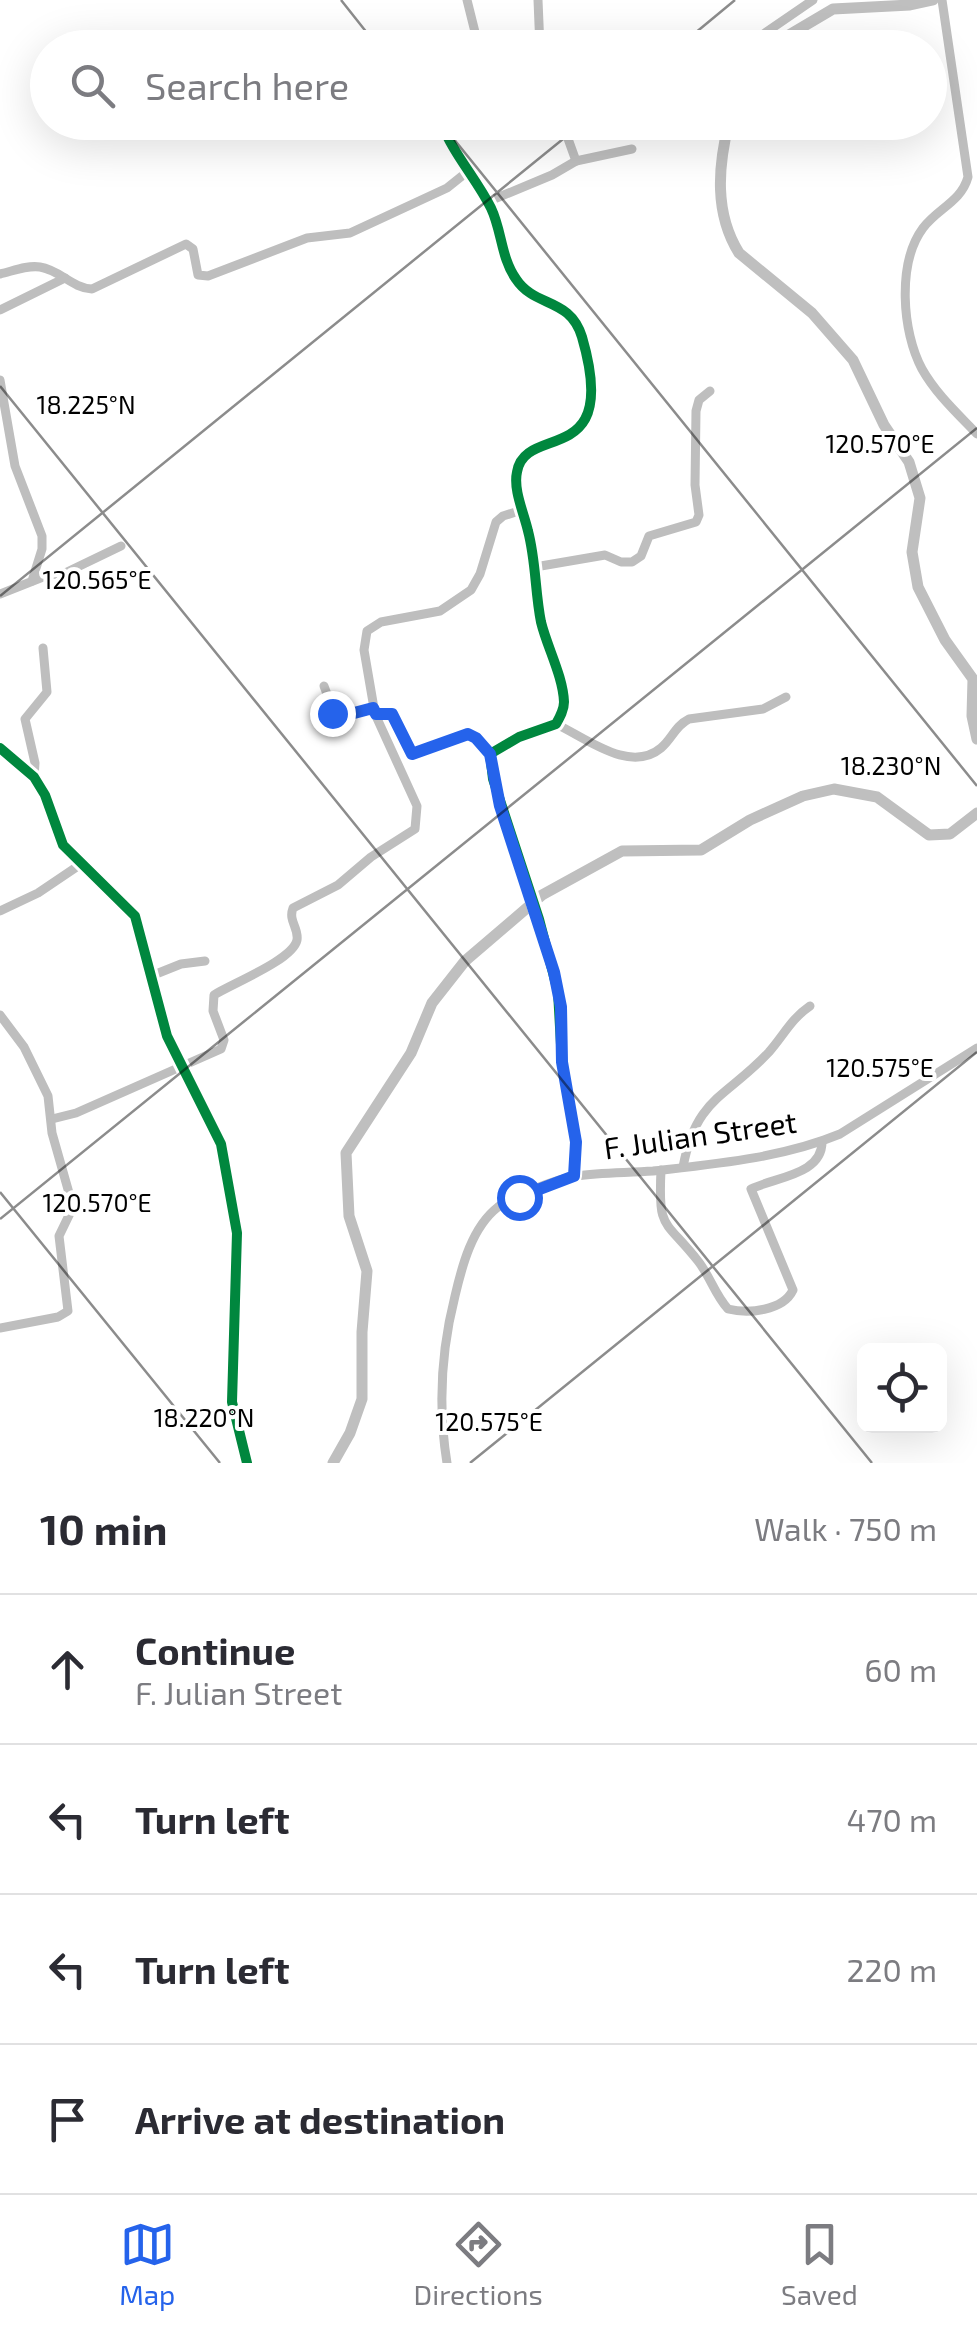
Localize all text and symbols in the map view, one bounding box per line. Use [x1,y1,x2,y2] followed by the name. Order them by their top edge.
[30,30,947,140] search box
[65,58,120,113] icon: search
[145,62,349,108] text: Search here
[36,389,136,419] text: 18.225°N
[825,428,935,458] text: 120.570°E
[43,564,151,594] text: 120.565°E
[310,691,356,737] route end
[841,750,941,780] text: 18.230°N
[826,1052,934,1082] text: 120.575°E
[601,1103,799,1165] street label: F. Julian Street
[497,1175,543,1221] route start
[42,1187,152,1217] text: 120.570°E
[857,1343,947,1433] map controls
[857,1343,947,1433] button: locate
[154,1402,254,1432] text: 18.220°N
[435,1406,543,1436] text: 120.575°E
[40,1503,168,1553] text: 10 min
[754,1509,937,1547] text: Walk · 750 m
[135,1627,295,1673] text: Continue
[40,1642,95,1697] icon: ahead
[864,1650,937,1688] text: 60 m
[135,1673,342,1711] text: F. Julian Street
[40,1792,95,1847] icon: left
[135,1796,290,1842] text: Turn left
[846,1800,937,1838] text: 470 m
[40,1942,95,1997] icon: left
[135,1946,290,1992] text: Turn left
[847,1950,937,1988] text: 220 m
[40,2092,95,2147] icon: arrive
[135,2096,505,2142] text: Arrive at destination
[119,2217,175,2311] tab: Map
[414,2217,543,2311] tab: Directions
[781,2217,858,2311] tab: Saved

